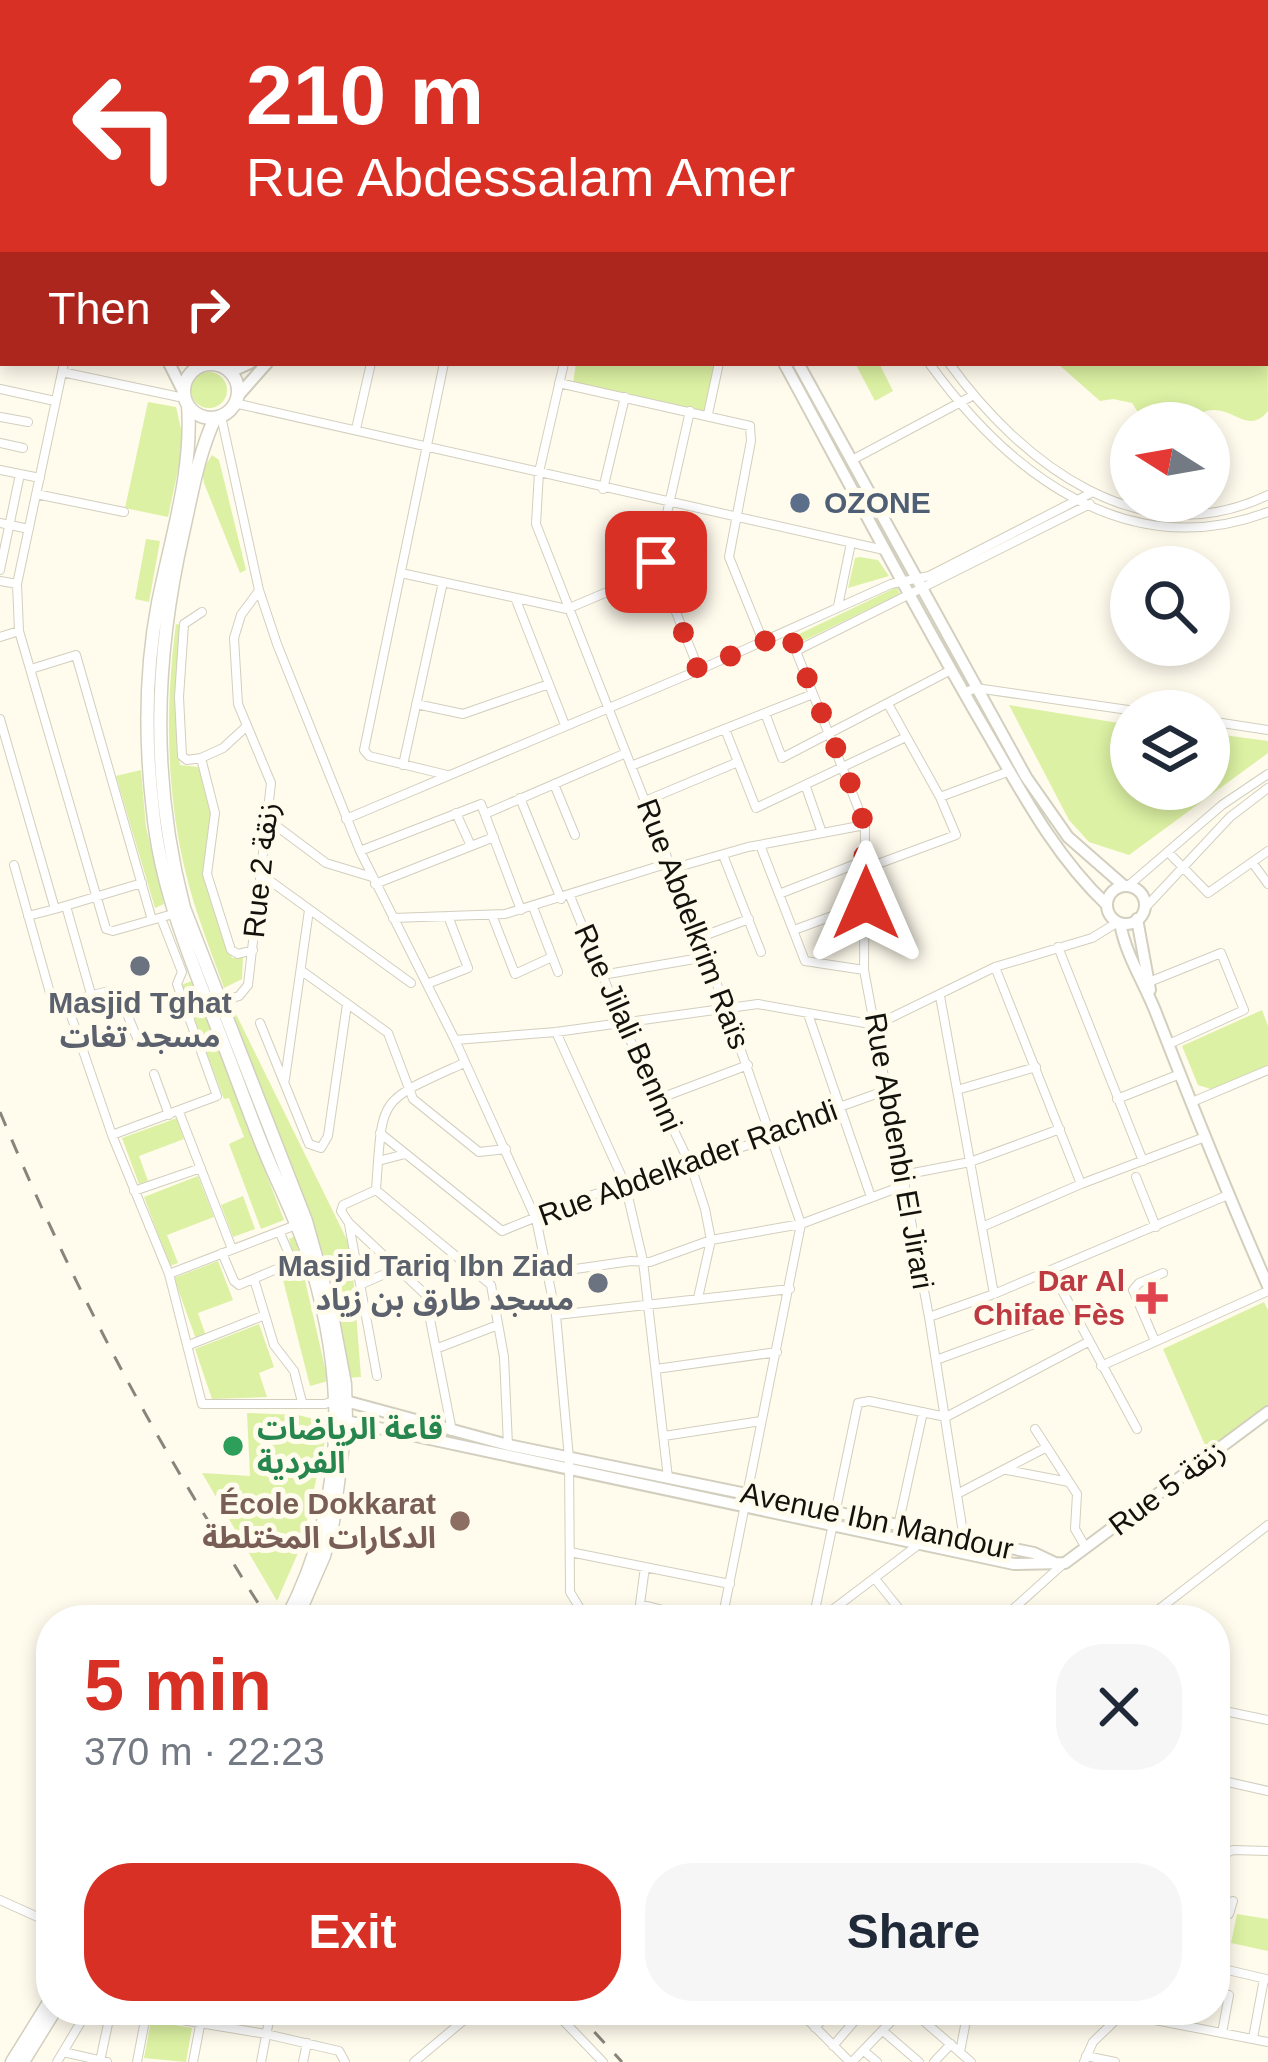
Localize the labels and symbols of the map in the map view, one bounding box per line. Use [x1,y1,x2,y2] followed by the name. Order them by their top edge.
[1110,402,1230,522] north arrow
[824,486,931,519] place label: OZONE
[787,490,813,516] marker: OZONE
[605,511,707,613] pin
[631,794,756,1053] street label: Rue Abdelkrim Raïs
[237,801,285,939] street label: Rue 2 زنقة
[803,840,929,966] position arrow
[568,919,689,1137] street label: Rue Jilali Bennni
[127,953,153,979] marker: Masjid Tghat مسجد تغات
[48,986,232,1054] place label: Masjid Tghat مسجد تغات
[859,1010,940,1292] street label: Rue Abdenbi El Jirari
[534,1093,842,1232] street label: Rue Abdelkader Rachdi
[278,1249,574,1317] place label: Masjid Tariq Ibn Ziad مسجد طارق بن زياد
[973,1264,1125,1331] place label: Dar Al Chifae Fès
[585,1270,611,1296] marker: Masjid Tariq Ibn Ziad مسجد طارق بن زياد
[1136,1282,1168,1314] marker: Dar Al Chifae Fès
[257,1412,443,1480] place label: قاعة الرياضات الفردية
[220,1433,246,1459] marker: قاعة الرياضات الفردية
[1102,1433,1232,1543] street label: Rue 5 زنقة
[738,1475,1016,1566] street label: Avenue Ibn Mandour
[202,1487,436,1555] place label: École Dokkarat الدكارات المختلطة
[447,1508,473,1534] marker: École Dokkarat الدكارات المختلطة

